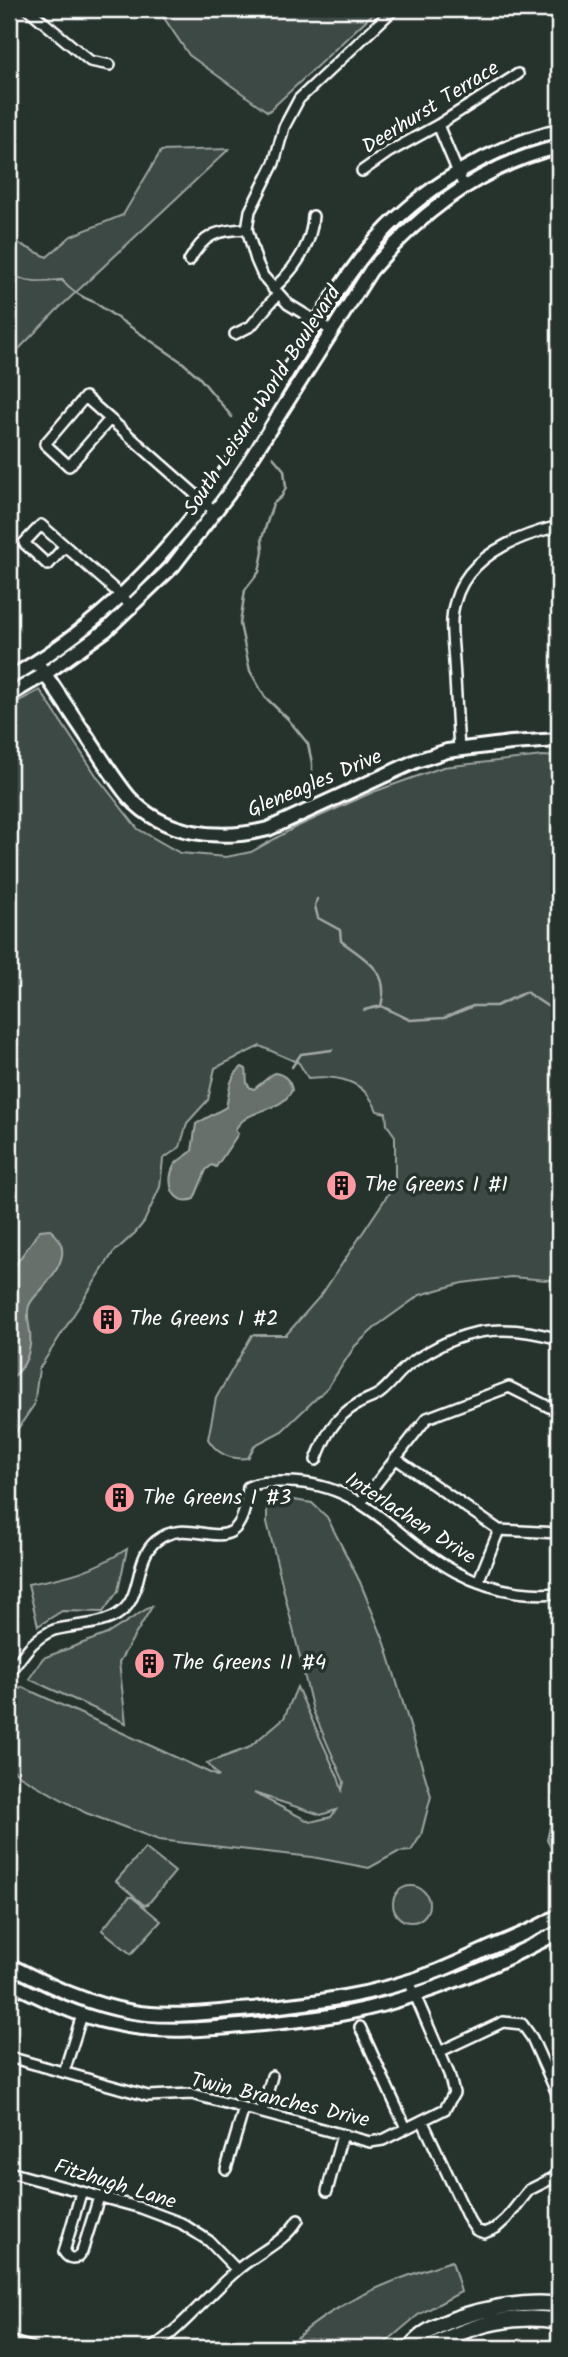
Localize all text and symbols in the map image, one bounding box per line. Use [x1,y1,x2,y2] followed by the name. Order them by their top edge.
[356,52,507,163] street label: Deerhurst Terrace
[176,279,350,523] street label: South Leisure World Boulevard
[242,741,388,827] street label: Gleneagles Drive
[325,1168,359,1202] building icon: The Greens I #1
[365,1169,508,1202] place label: The Greens I #1
[90,1302,124,1336] building icon: The Greens I #2
[130,1303,279,1336] place label: The Greens I #2
[338,1464,483,1574] street label: Interlachen Drive
[103,1481,137,1515] building icon: The Greens I #3
[143,1482,291,1515] place label: The Greens I #3
[132,1646,166,1680] building icon: The Greens II #4
[172,1647,326,1680] place label: The Greens II #4
[187,2064,373,2138] street label: Twin Branches Drive
[50,2151,181,2219] street label: Fitzhugh Lane

